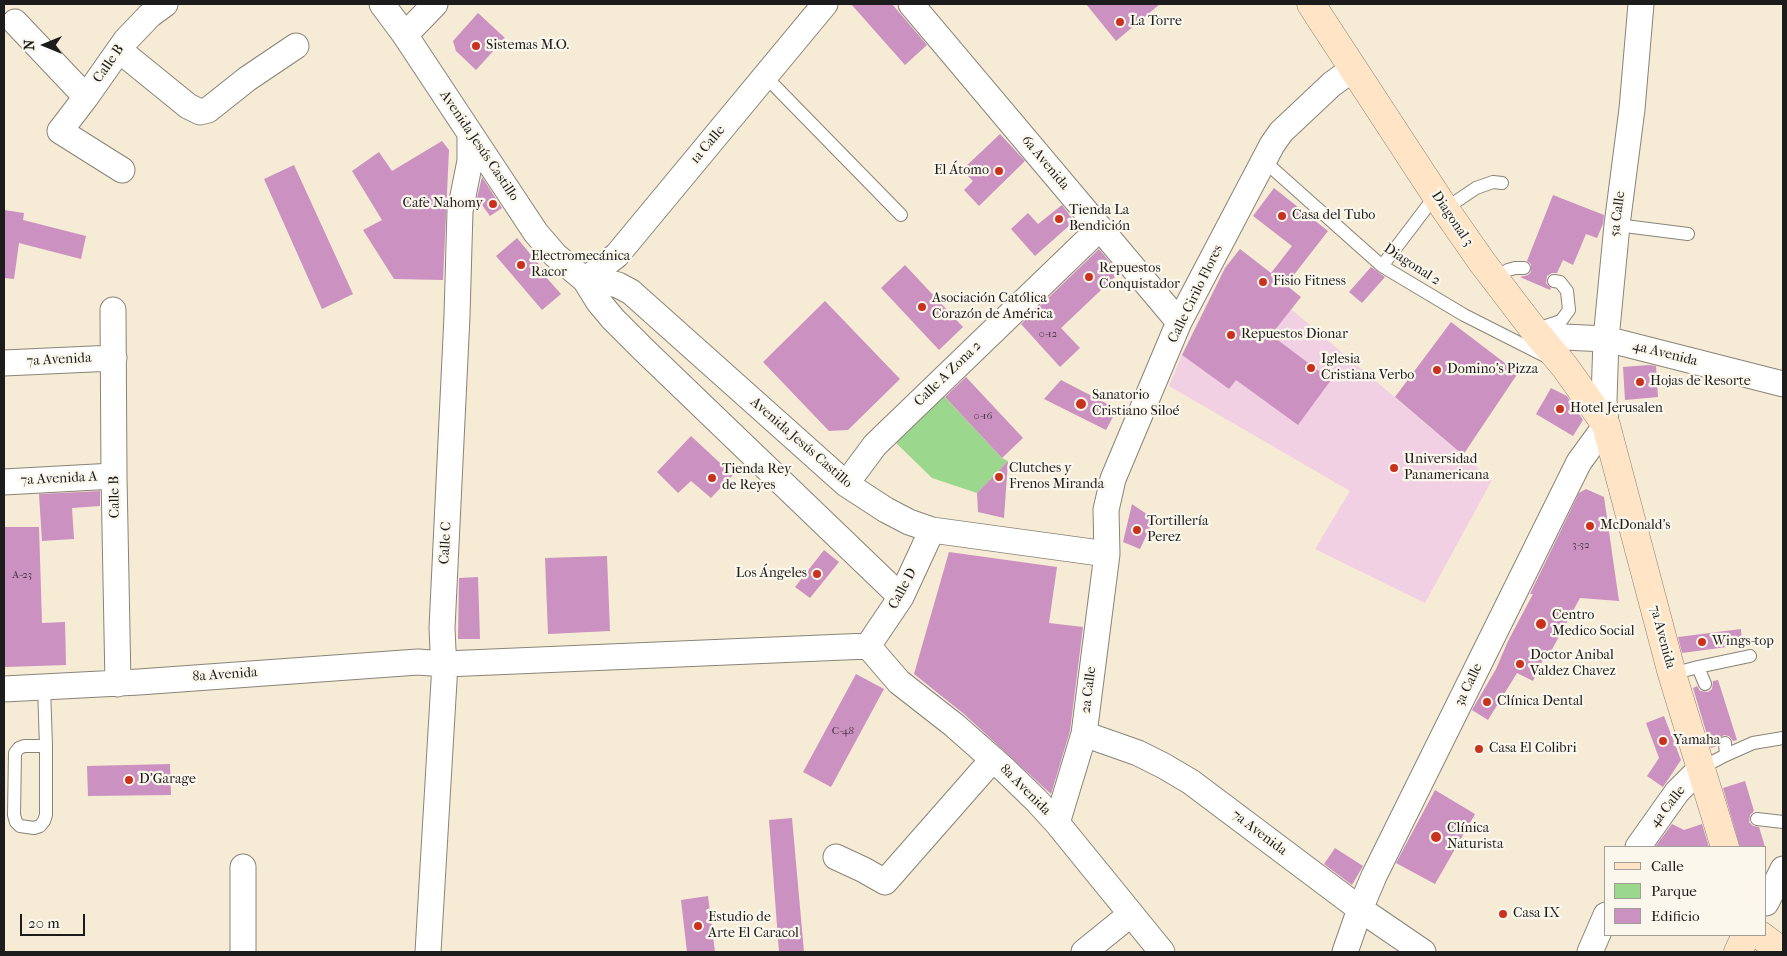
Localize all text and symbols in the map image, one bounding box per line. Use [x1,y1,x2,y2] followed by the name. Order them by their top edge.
[1130,14,1182,30] place label: La Torre
[1114,16,1126,28] marker: La Torre
[20,20,70,70] north arrow
[486,38,569,54] place label: Sistemas M.O.
[21,40,38,50] text: N
[470,40,482,52] marker: Sistemas M.O.
[90,42,128,86] street label: Calle B
[436,88,522,204] street label: Avenida Jesús Castillo
[687,122,729,168] street label: 1a Calle
[1017,132,1073,194] street label: 6a Avenida
[934,163,989,179] place label: El Átomo
[993,165,1005,177] marker: El Átomo
[1427,188,1477,250] street label: Diagonal 3
[1607,190,1629,238] street label: 5a Calle
[402,196,483,212] place label: Cafe Nahomy
[487,198,499,210] marker: Cafe Nahomy
[1069,203,1130,236] place label: Tienda La Bendición
[1292,208,1375,224] place label: Casa del Tubo
[1276,210,1288,222] marker: Casa del Tubo
[1053,213,1065,225] marker: Tienda La Bendición
[1380,240,1444,290] street label: Diagonal 2
[1165,242,1227,346] street label: Calle Cirilo Flores
[531,249,630,282] place label: Electromecánica Racor
[515,259,527,271] marker: Electromecánica Racor
[1099,261,1180,294] place label: Repuestos Conquistador
[1083,271,1095,283] marker: Repuestos Conquistador
[1273,274,1346,290] place label: Fisio Fitness
[1257,276,1269,288] marker: Fisio Fitness
[932,291,1053,324] place label: Asociación Católica Corazón de América
[916,301,928,313] marker: Asociación Católica Corazón de América
[1039,327,1057,341] house number: 0-12
[1241,327,1348,343] place label: Repuestos Dionar
[1225,329,1237,341] marker: Repuestos Dionar
[911,338,985,410] street label: Calle A Zona 2
[1631,338,1699,370] street label: 4a Avenida
[26,350,92,370] street label: 7a Avenida
[1321,352,1414,384] place label: Iglesia Cristiana Verbo
[1305,362,1317,374] marker: Iglesia Cristiana Verbo
[1447,362,1538,378] place label: Domino's Pizza
[1431,364,1443,376] marker: Domino's Pizza
[1650,374,1751,390] place label: Hojas de Resorte
[1634,376,1646,388] marker: Hojas de Resorte
[1092,388,1180,421] place label: Sanatorio Cristiano Siloé
[747,394,855,492] street label: Avenida Jesús Castillo
[1074,397,1088,411] marker: Sanatorio Cristiano Siloé
[1570,401,1663,417] place label: Hotel Jerusalen
[1554,403,1566,415] marker: Hotel Jerusalen
[974,409,992,423] house number: 0-16
[1404,452,1489,484] place label: Universidad Panamericana
[1009,461,1104,494] place label: Clutches y Frenos Miranda
[722,462,791,494] place label: Tienda Rey de Reyes
[1388,462,1400,474] marker: Universidad Panamericana
[20,469,98,489] street label: 7a Avenida A
[993,471,1005,483] marker: Clutches y Frenos Miranda
[706,472,718,484] marker: Tienda Rey de Reyes
[106,476,124,518] street label: Calle B
[1147,514,1208,546] place label: Tortillería Perez
[1600,518,1671,534] place label: McDonald's
[1584,520,1596,532] marker: McDonald's
[436,521,456,565] street label: Calle C
[1131,524,1143,536] marker: Tortillería Perez
[1572,538,1590,552] house number: 3-32
[736,566,807,582] place label: Los Ángeles
[885,566,921,612] street label: Calle D
[12,568,32,582] house number: A-23
[811,568,823,580] marker: Los Ángeles
[1645,603,1679,671] street label: 7a Avenida
[1552,608,1635,640] place label: Centro Medico Social
[1534,617,1548,631] marker: Centro Medico Social
[1712,634,1774,650] place label: Wings-top
[1696,636,1708,648] marker: Wings-top
[1530,648,1616,680] place label: Doctor Anibal Valdez Chavez
[1514,658,1526,670] marker: Doctor Anibal Valdez Chavez
[1451,661,1487,709] street label: 3a Calle
[192,664,258,686] street label: 8a Avenida
[1078,666,1100,714] street label: 2a Calle
[1497,694,1583,710] place label: Clínica Dental
[1481,696,1493,708] marker: Clínica Dental
[832,724,854,738] house number: C-48
[1673,733,1720,749] place label: Yamaha
[1657,735,1669,747] marker: Yamaha
[1489,741,1577,757] place label: Casa El Colibri
[1473,743,1485,755] marker: Casa El Colibri
[996,761,1054,819] street label: 8a Avenida
[139,772,196,788] place label: D'Garage
[123,774,135,786] marker: D'Garage
[1647,783,1689,831] street label: 4a Calle
[1228,807,1290,859] street label: 7a Avenida
[1447,821,1503,854] place label: Clínica Naturista
[1429,830,1443,844] marker: Clínica Naturista
[1604,846,1767,936] legend
[1651,857,1684,875] text: Calle
[1651,882,1697,900] text: Parque
[22,904,88,936] scale bar
[1513,906,1560,922] place label: Casa IX
[1651,907,1700,925] text: Edificio
[1497,908,1509,920] marker: Casa IX
[708,910,799,942] place label: Estudio de Arte El Caracol
[28,914,60,932] text: 20 m
[692,920,704,932] marker: Estudio de Arte El Caracol

